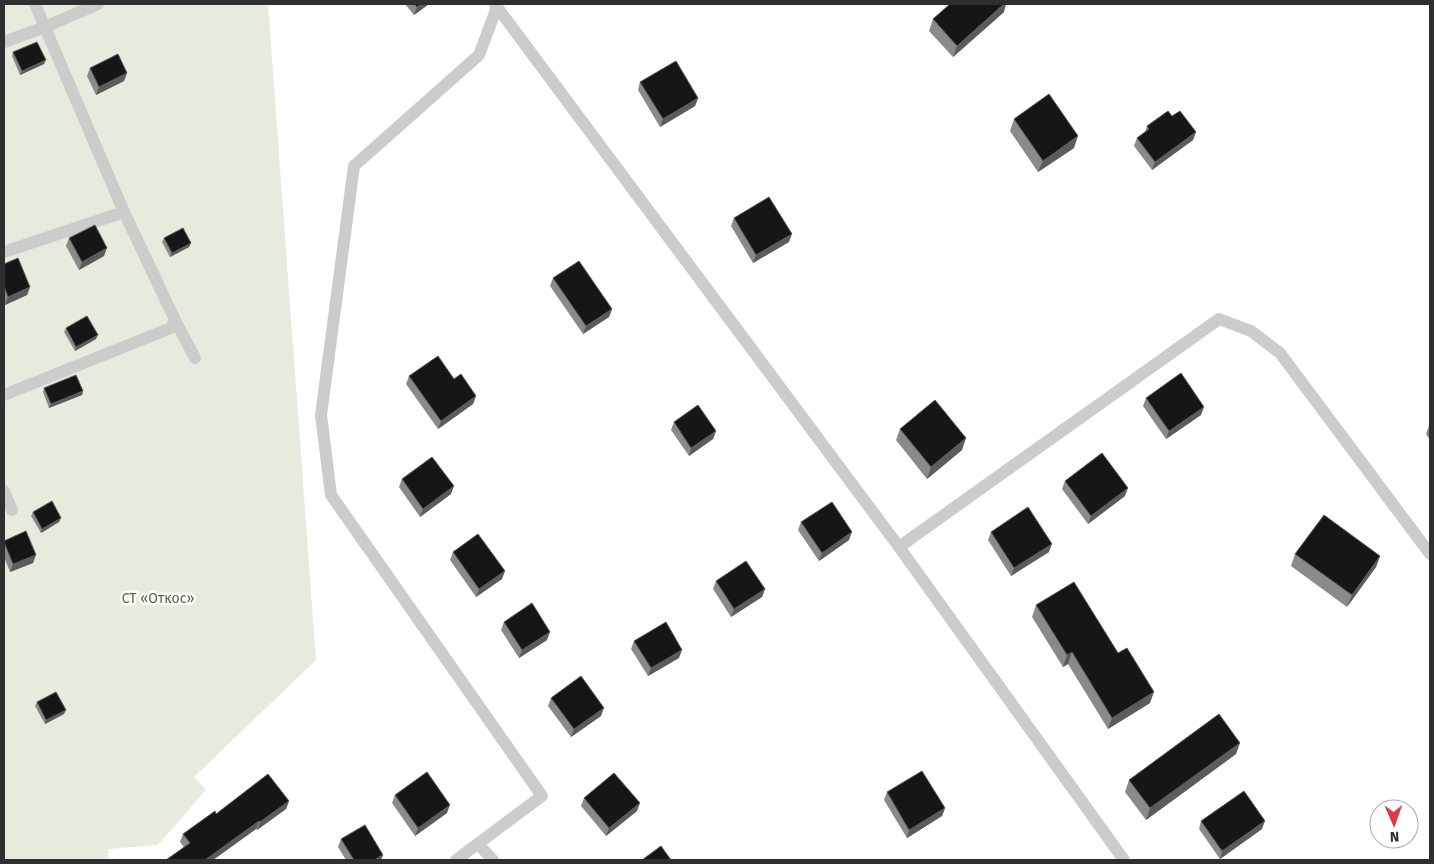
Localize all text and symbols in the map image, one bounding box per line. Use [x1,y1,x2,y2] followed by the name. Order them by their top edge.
[122,590,194,607] park label: СТ «Откос»
[1369,799,1419,849] north arrow
[1389,828,1399,845] text: N

